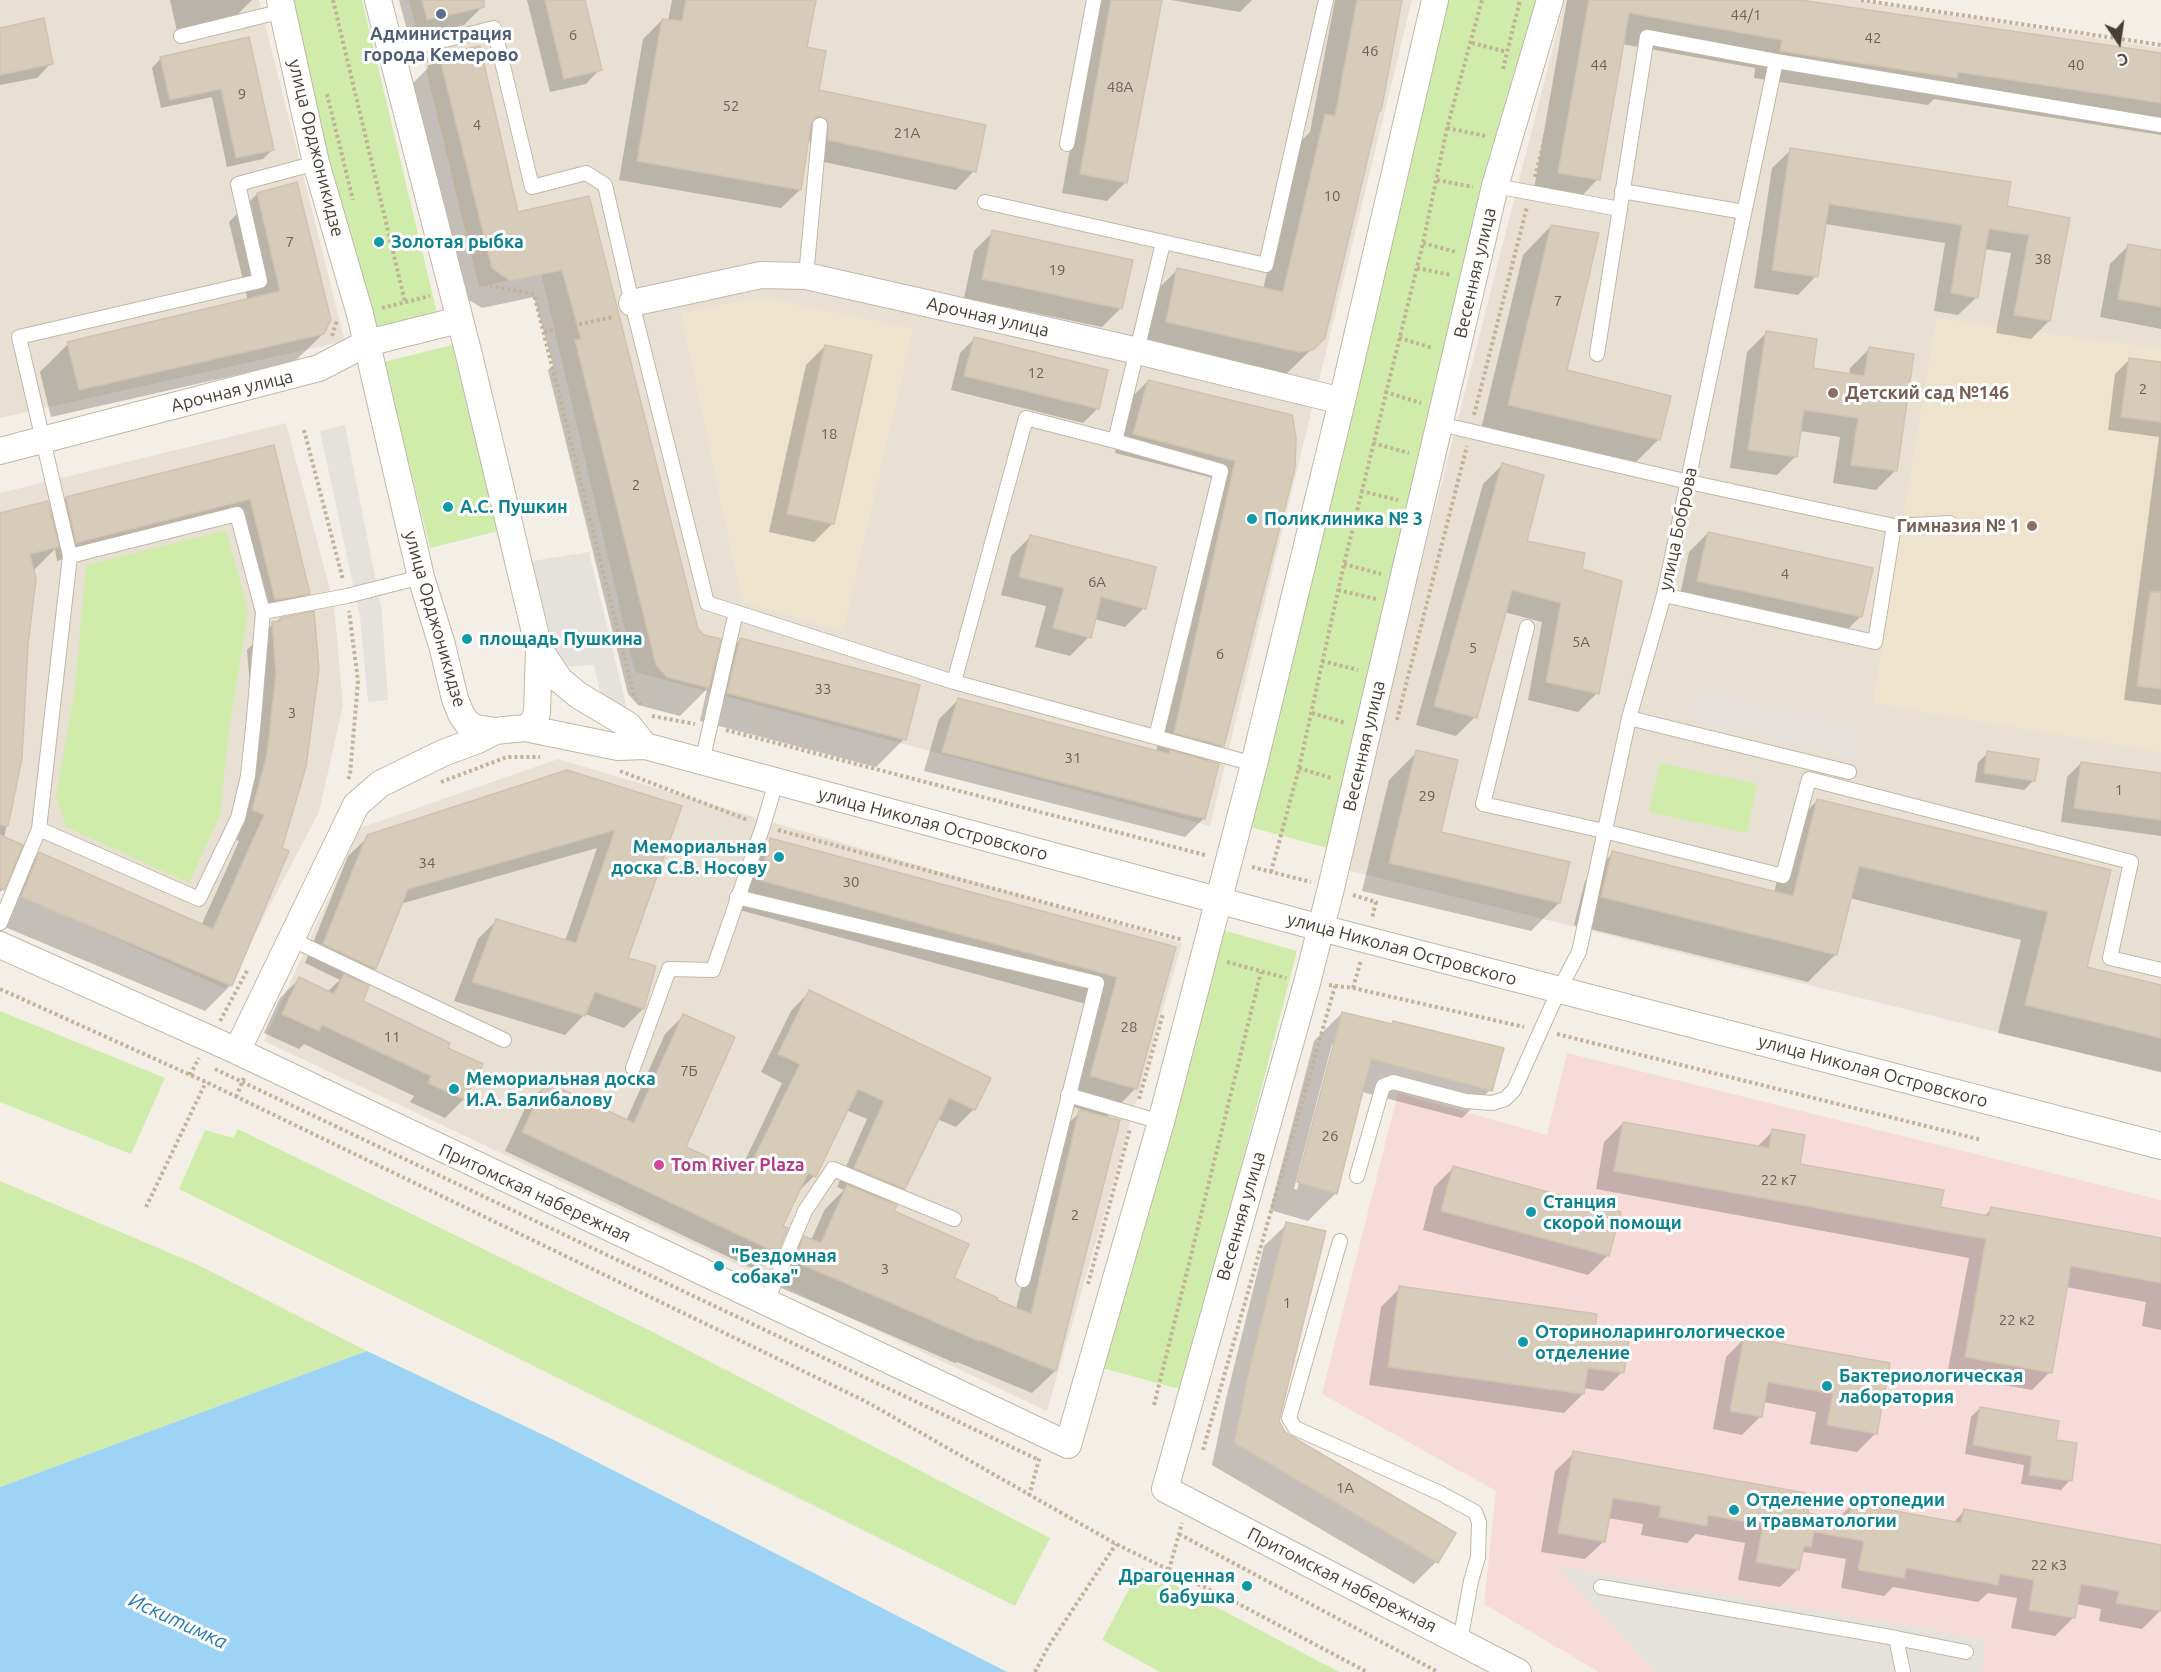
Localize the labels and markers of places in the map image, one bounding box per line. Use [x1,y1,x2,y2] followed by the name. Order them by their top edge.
[434,7,448,21] marker: Администрация города Кемерово
[363,23,519,66] place label: Администрация города Кемерово
[391,231,524,253] place label: Золотая рыбка
[372,235,386,249] marker: Золотая рыбка
[1845,382,2009,404] place label: Детский сад №146
[1826,386,1840,400] marker: Детский сад №146
[460,496,568,518] place label: А.С. Пушкин
[441,500,455,514] marker: А.С. Пушкин
[1264,508,1423,530] place label: Поликлиника № 3
[1245,512,1259,526] marker: Поликлиника № 3
[1897,515,2020,537] place label: Гимназия № 1
[2025,519,2039,533] marker: Гимназия № 1
[479,628,643,650] place label: площадь Пушкина
[460,632,474,646] marker: площадь Пушкина
[611,836,767,878] place label: Мемориальная доска С.В. Носову
[772,850,786,864] marker: Мемориальная доска С.В. Носову
[466,1068,656,1110] place label: Мемориальная доска И.А. Балибалову
[447,1082,461,1096] marker: Мемориальная доска И.А. Балибалову
[671,1154,804,1176] place label: Tom River Plaza
[652,1158,666,1172] marker: Tom River Plaza
[1543,1191,1682,1234] place label: Станция скорой помощи
[1524,1205,1538,1219] marker: Станция скорой помощи
[731,1245,837,1288] place label: "Бездомная собака"
[712,1259,726,1273] marker: "Бездомная собака"
[1535,1321,1785,1364] place label: Оториноларингологическое отделение
[1516,1335,1530,1349] marker: Оториноларингологическое отделение
[1839,1365,2023,1408] place label: Бактериологическая лаборатория
[1820,1379,1834,1393] marker: Бактериологическая лаборатория
[1746,1489,1945,1532] place label: Отделение ортопедии и травматологии
[1727,1503,1741,1517] marker: Отделение ортопедии и травматологии
[1119,1565,1235,1608] place label: Драгоценная бабушка
[1240,1579,1254,1593] marker: Драгоценная бабушка

